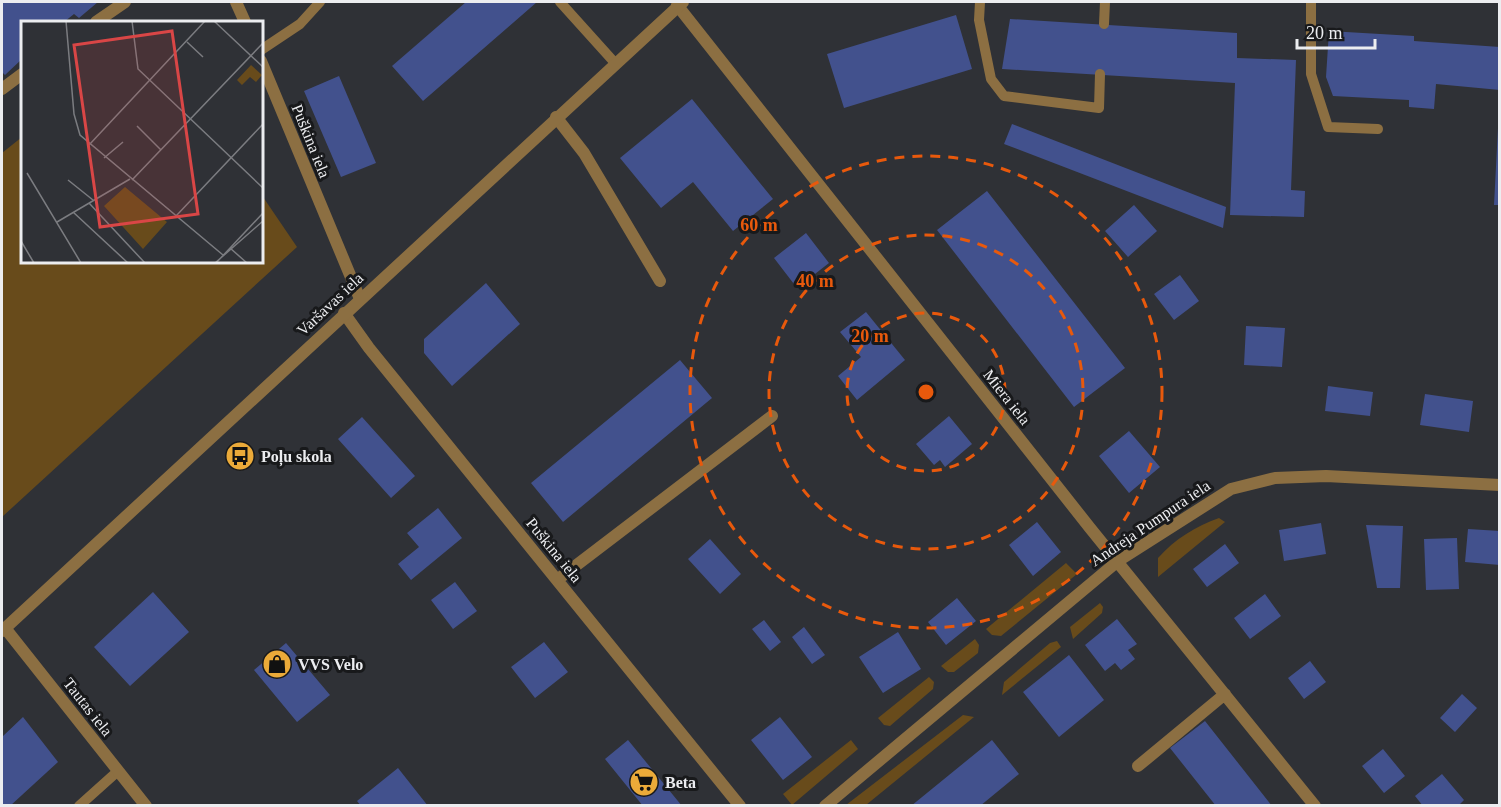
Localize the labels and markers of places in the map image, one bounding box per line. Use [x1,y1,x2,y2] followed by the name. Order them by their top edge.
[916,382,936,402] centre of rings
[224,440,256,472] bus stop icon: Poļu skola
[261,448,332,467] place label: Poļu skola
[261,648,293,680] shop icon: VVS Velo
[298,656,363,673] place label: VVS Velo
[628,766,660,798] supermarket icon: Beta
[665,774,696,791] place label: Beta

